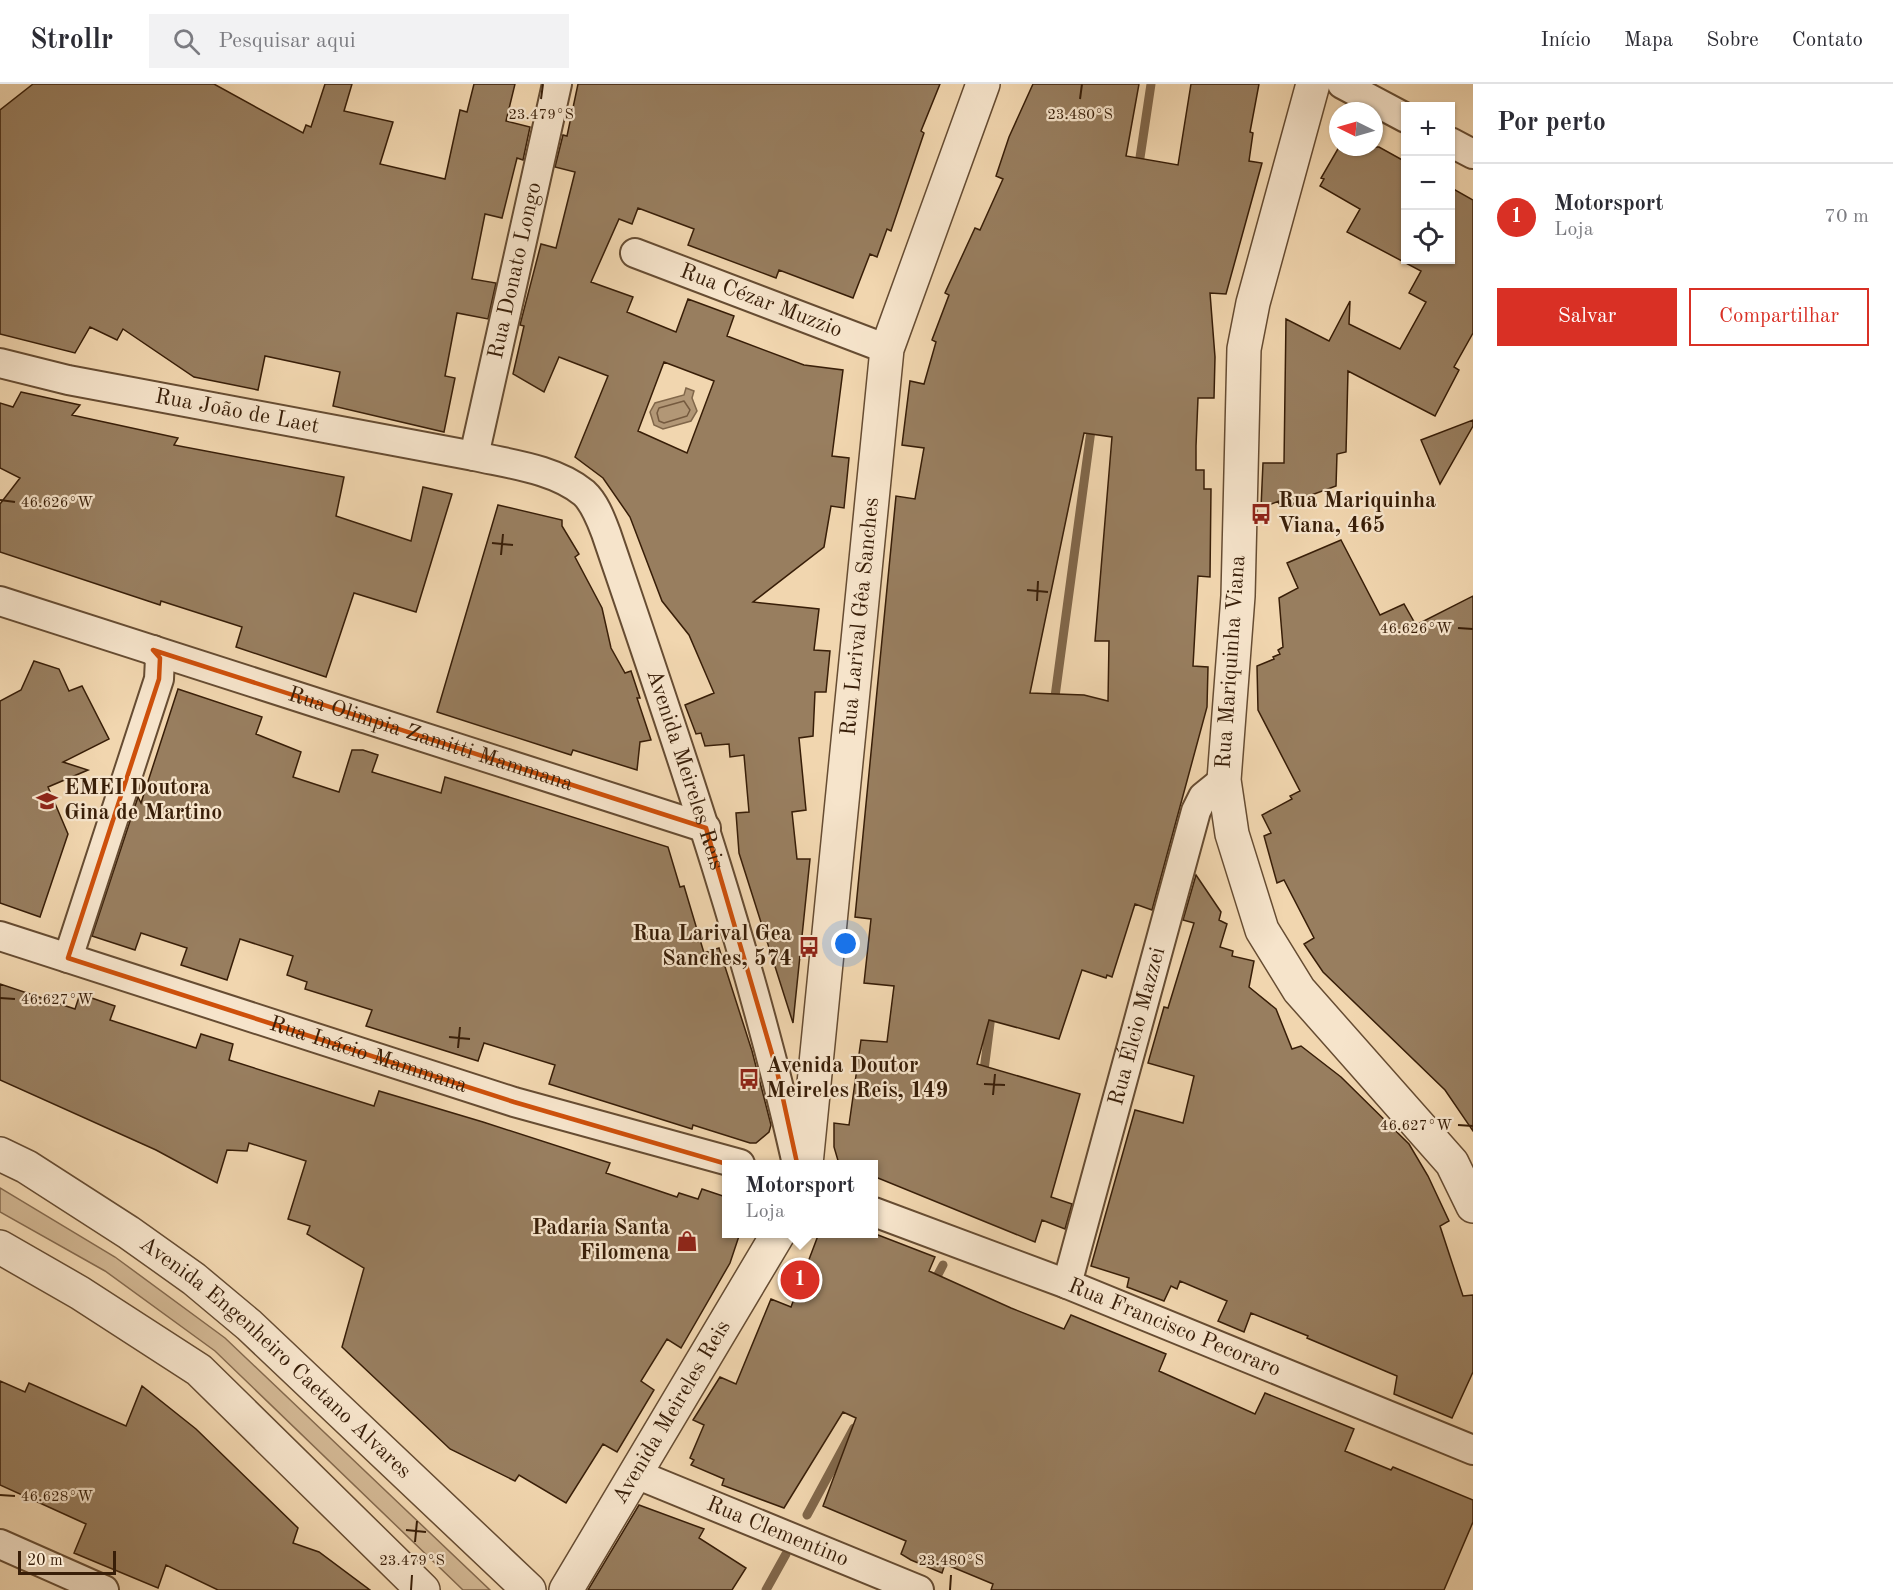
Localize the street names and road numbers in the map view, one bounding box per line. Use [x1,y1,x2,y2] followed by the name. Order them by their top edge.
[485,180,546,361] street label: Rua Donato Longo
[677,260,845,342] street label: Rua Cézar Muzzio
[153,385,321,438] street label: Rua João de Laet
[838,496,883,737] street label: Rua Larival Gêa Sanches
[1213,554,1249,769] street label: Rua Mariquinha Viana
[642,667,728,873] street label: Avenida Meireles Reis
[285,683,576,795] street label: Rua Olimpia Zamitti Mammana
[1105,945,1169,1108] street label: Rua Élcio Mazzei
[267,1013,470,1097] street label: Rua Inácio Mammana
[135,1233,415,1483] street label: Avenida Engenheiro Caetano Alvares
[1065,1275,1284,1381] street label: Rua Francisco Pecoraro
[609,1317,735,1508] street label: Avenida Meireles Reis
[703,1493,852,1571] street label: Rua Clementino

